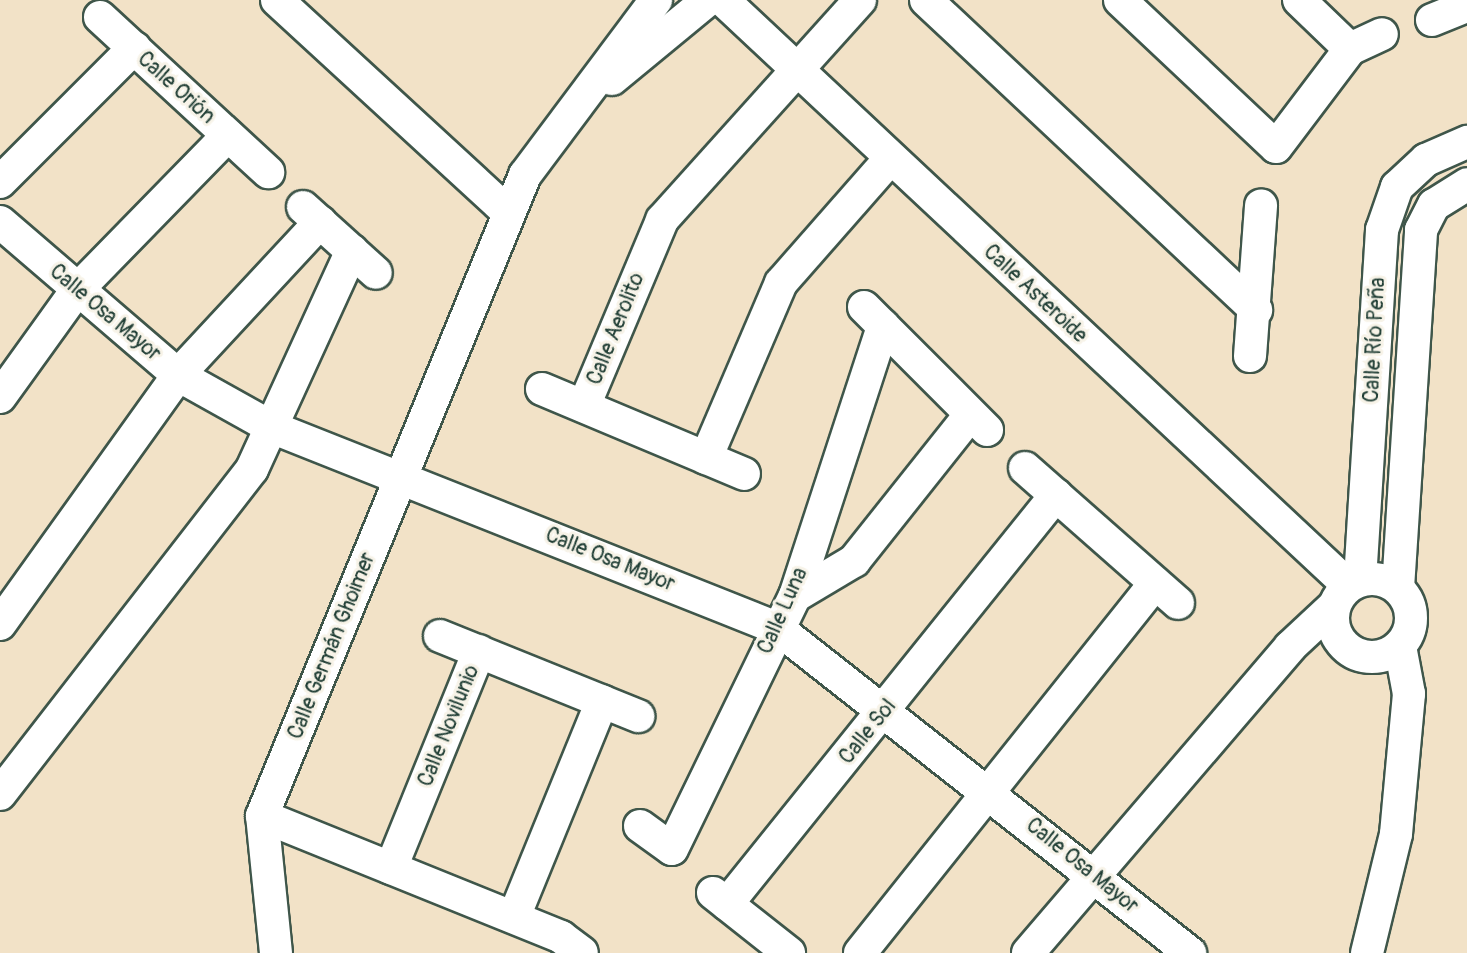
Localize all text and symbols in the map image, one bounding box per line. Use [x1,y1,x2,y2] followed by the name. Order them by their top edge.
[132,47,220,129] street label: Calle Orión
[978,240,1092,348] street label: Calle Asteroide
[44,259,166,367] street label: Calle Osa Mayor
[582,269,650,389] street label: Calle Aerolito
[1359,277,1391,403] street label: Calle Río Peña
[542,523,678,597] street label: Calle Osa Mayor
[283,549,381,743] street label: Calle Germán Ghoimer
[753,564,813,658] street label: Calle Luna
[413,662,485,790] street label: Calle Novilunio
[834,694,902,770] street label: Calle Sol
[1021,813,1143,919] street label: Calle Osa Mayor

